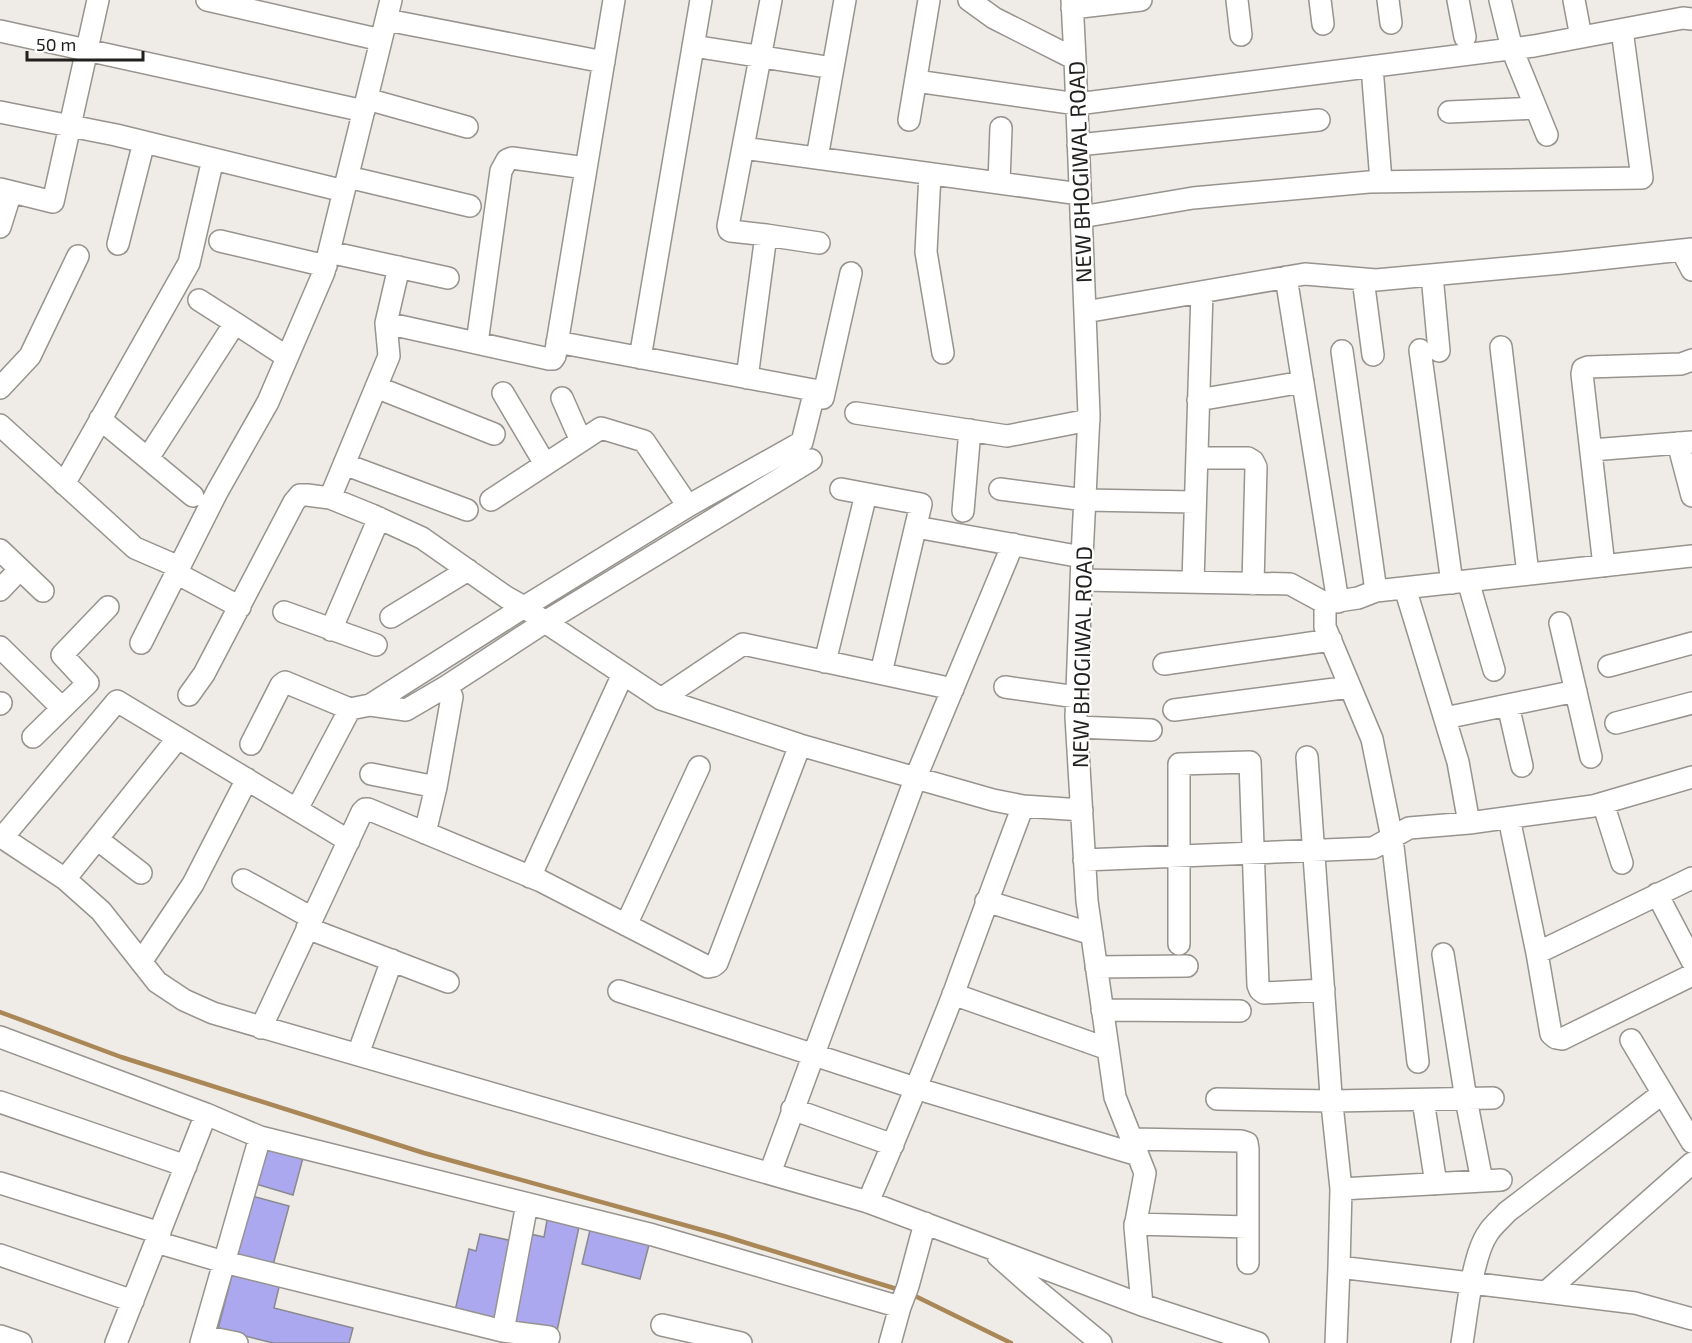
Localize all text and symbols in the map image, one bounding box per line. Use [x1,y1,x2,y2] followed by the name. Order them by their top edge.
[27,24,142,62] scale bar
[36,33,76,55] text: 50 m
[1062,61,1096,283] street label: NEW BHOGIWAL ROAD
[1066,546,1096,768] street label: NEW BHOGIWAL ROAD

